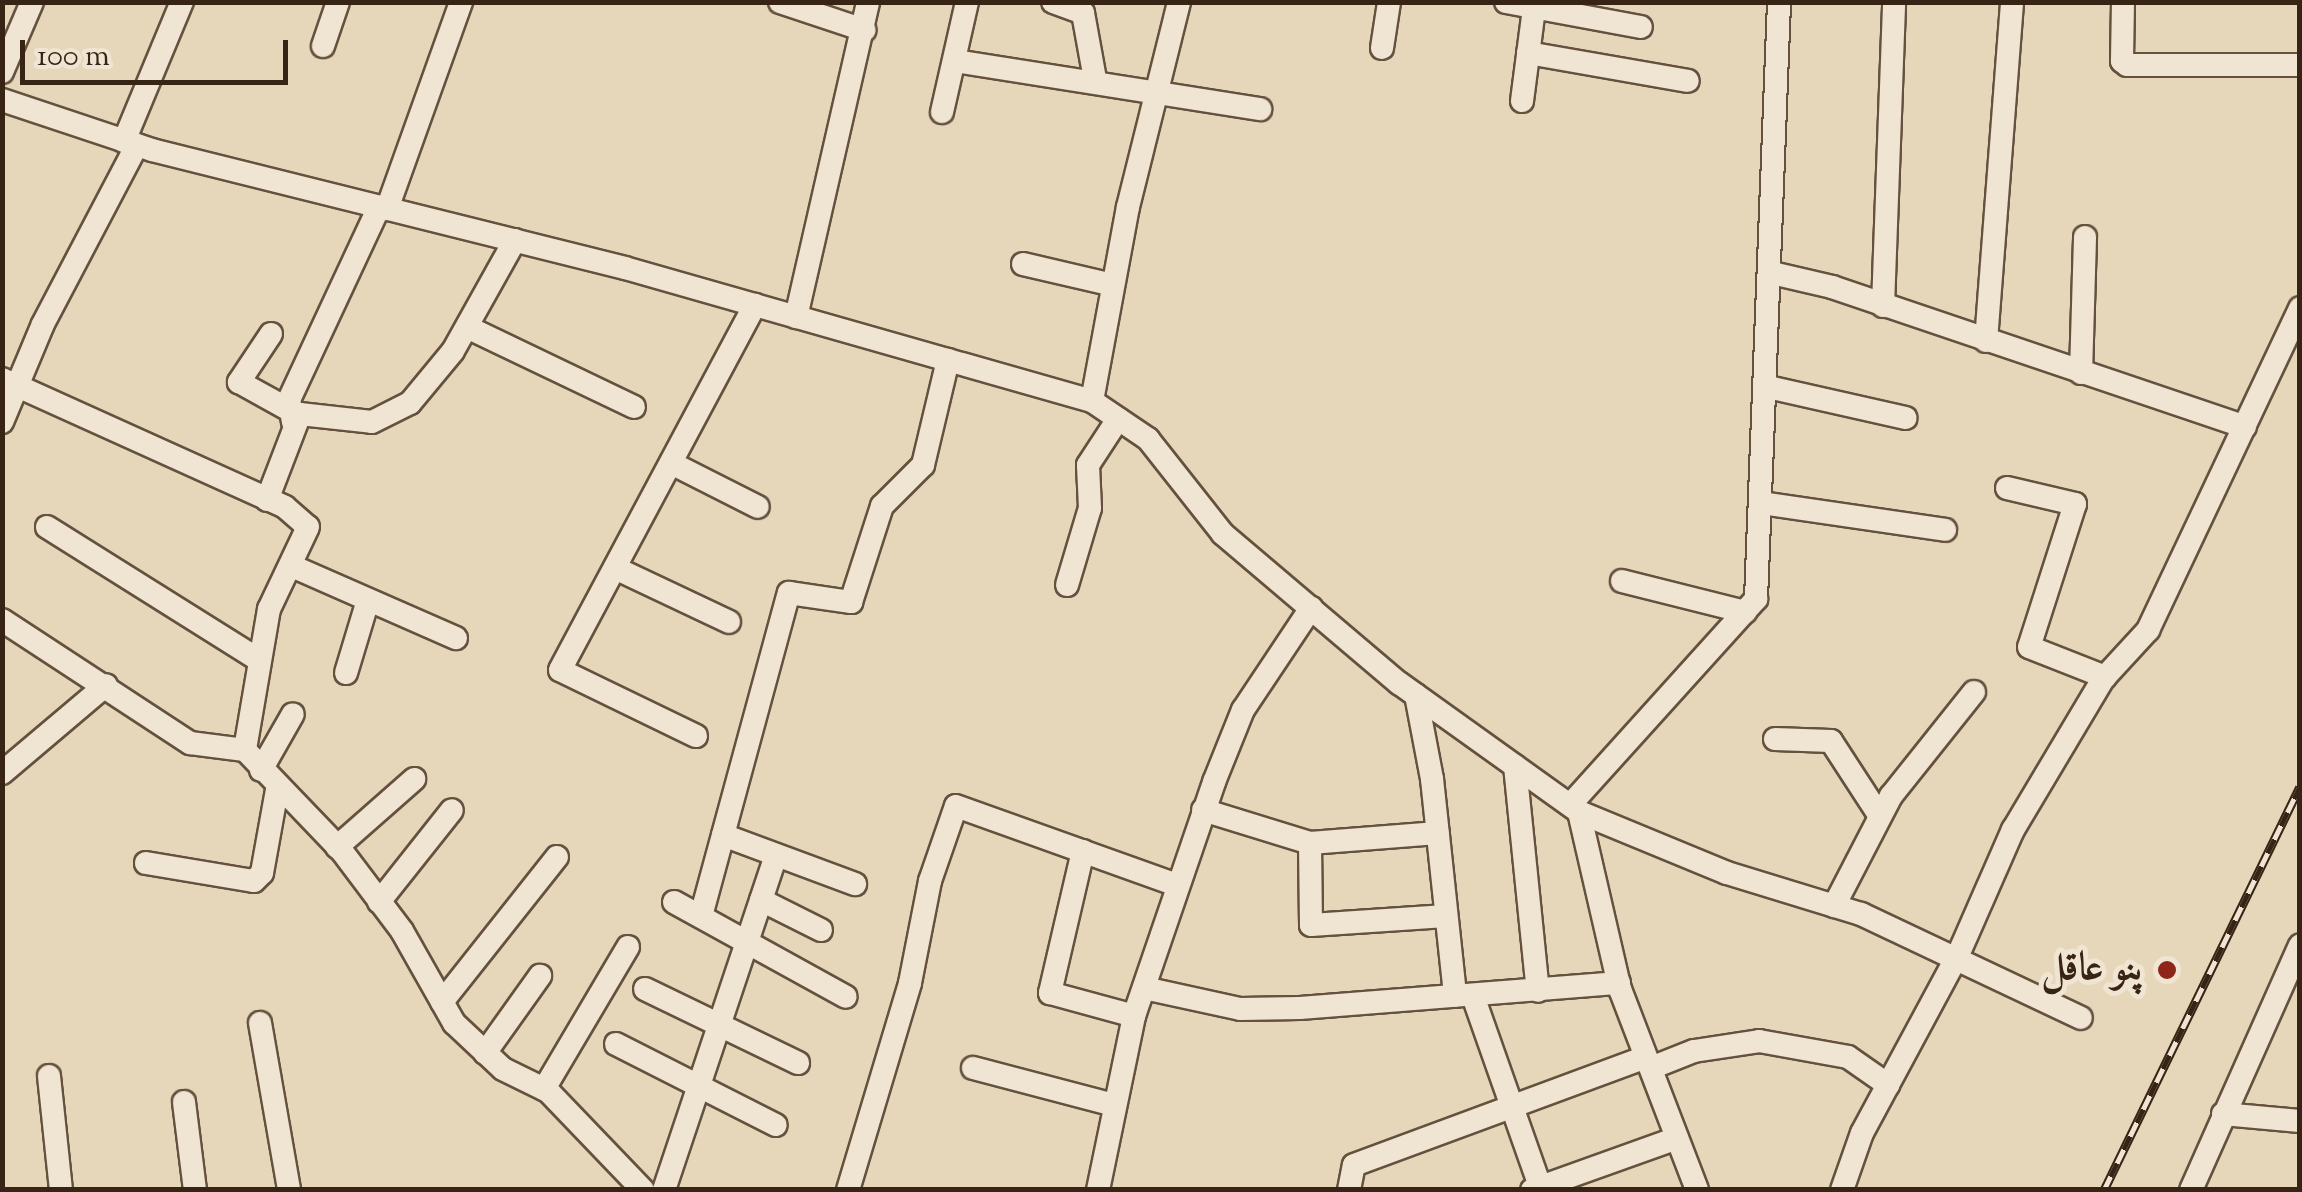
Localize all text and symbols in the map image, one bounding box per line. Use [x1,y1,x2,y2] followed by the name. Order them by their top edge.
[25,20,292,82] scale bar
[37,36,110,79] text: 100 m
[2041,946,2144,994] place label: پنو عاقل
[2154,957,2180,983] marker: پنو عاقل

